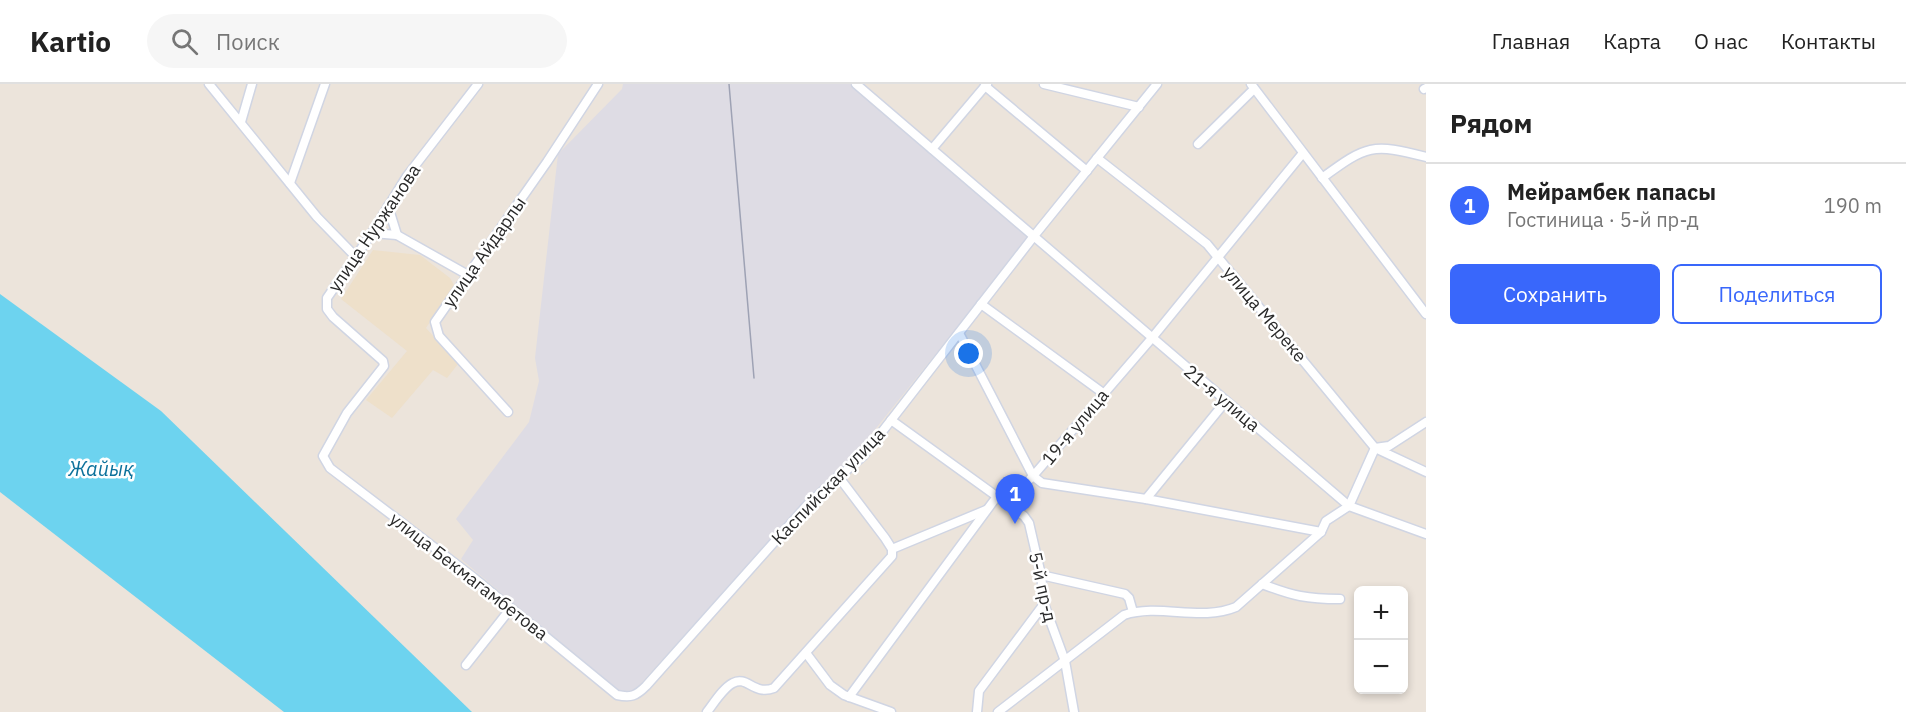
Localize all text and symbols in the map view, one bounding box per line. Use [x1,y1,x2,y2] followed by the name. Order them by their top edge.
[147,14,567,68] search box
[30,23,111,60] text: Kartio
[168,25,201,58] icon: search
[216,27,280,56] text: Поиск
[1492,27,1570,55] text: Главная
[1603,27,1661,55] text: Карта
[1694,27,1748,55] text: О нас
[1781,27,1876,55] text: Контакты
[1450,106,1532,140] text: Рядом
[323,159,426,296] street label: улица Нуржанова
[1507,177,1716,206] text: Мейрамбек папасы
[437,192,531,312] street label: улица Айдарлы
[1464,192,1476,219] text: 1
[1824,192,1882,219] text: 190 m
[1507,206,1699,233] text: Гостиница · 5-й пр-д
[1218,261,1312,367] street label: улица Мереке
[1450,264,1660,324] button: Сохранить
[1672,264,1882,324] button: Поделиться
[954,339,983,368] your location
[1179,359,1265,437] street label: 21-я улица
[1036,384,1114,470] street label: 19-я улица
[766,422,890,549] street label: Каспийская улица
[67,455,134,482] water label: Жайық
[996,474,1034,524] pin: 1
[385,507,553,645] street label: улица Бекмагамбетова
[1024,550,1062,624] street label: 5-й пр-д
[1354,586,1408,694] map controls
[1354,586,1408,640] button: +
[1354,640,1408,694] button: −

